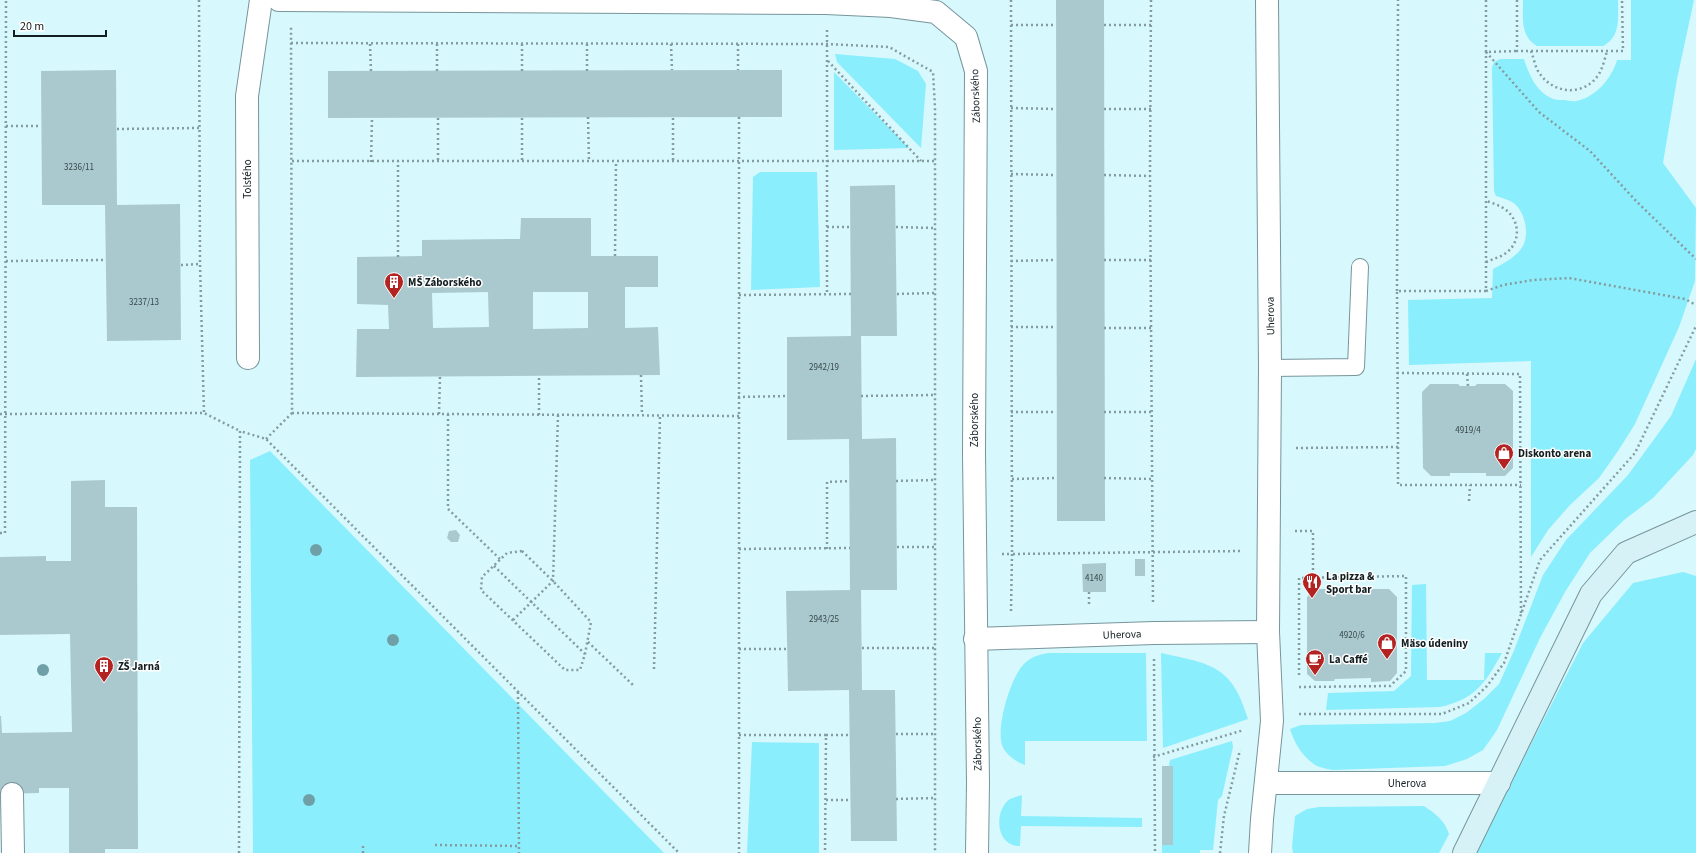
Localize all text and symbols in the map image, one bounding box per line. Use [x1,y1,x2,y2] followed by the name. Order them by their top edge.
[14,12,106,38] scale bar
[20,18,44,35] text: 20 m
[967,69,984,123] street label: Záborského
[240,159,255,199] street label: Tolstého
[64,161,94,174] house number: 3236/11
[383,271,405,299] building icon: MŠ Záborského
[408,275,482,290] place label: MŠ Záborského
[129,296,160,309] house number: 3237/13
[1263,297,1278,335] street label: Uherova
[809,361,840,374] house number: 2942/19
[967,393,982,447] street label: Záborského
[1455,424,1481,437] house number: 4919/4
[1493,442,1515,470] shop icon: Diskonto arena
[1518,446,1591,461] place label: Diskonto arena
[1326,569,1375,597] place label: La pizza & Sport bar
[1301,571,1323,599] restaurant icon: La pizza & Sport bar
[1085,572,1103,585] house number: 4140
[809,613,840,626] house number: 2943/25
[1102,626,1142,643] street label: Uherova
[1339,629,1365,642] house number: 4920/6
[1376,632,1398,660] shop icon: Mäso údeniny
[1401,636,1468,651] place label: Mäso údeniny
[1304,648,1326,676] cafe icon: La Caffé
[1329,652,1368,667] place label: La Caffé
[93,655,115,683] building icon: ZŠ Jarná
[118,659,160,674] place label: ZŠ Jarná
[970,717,985,771] street label: Záborského
[1388,776,1426,791] street label: Uherova

